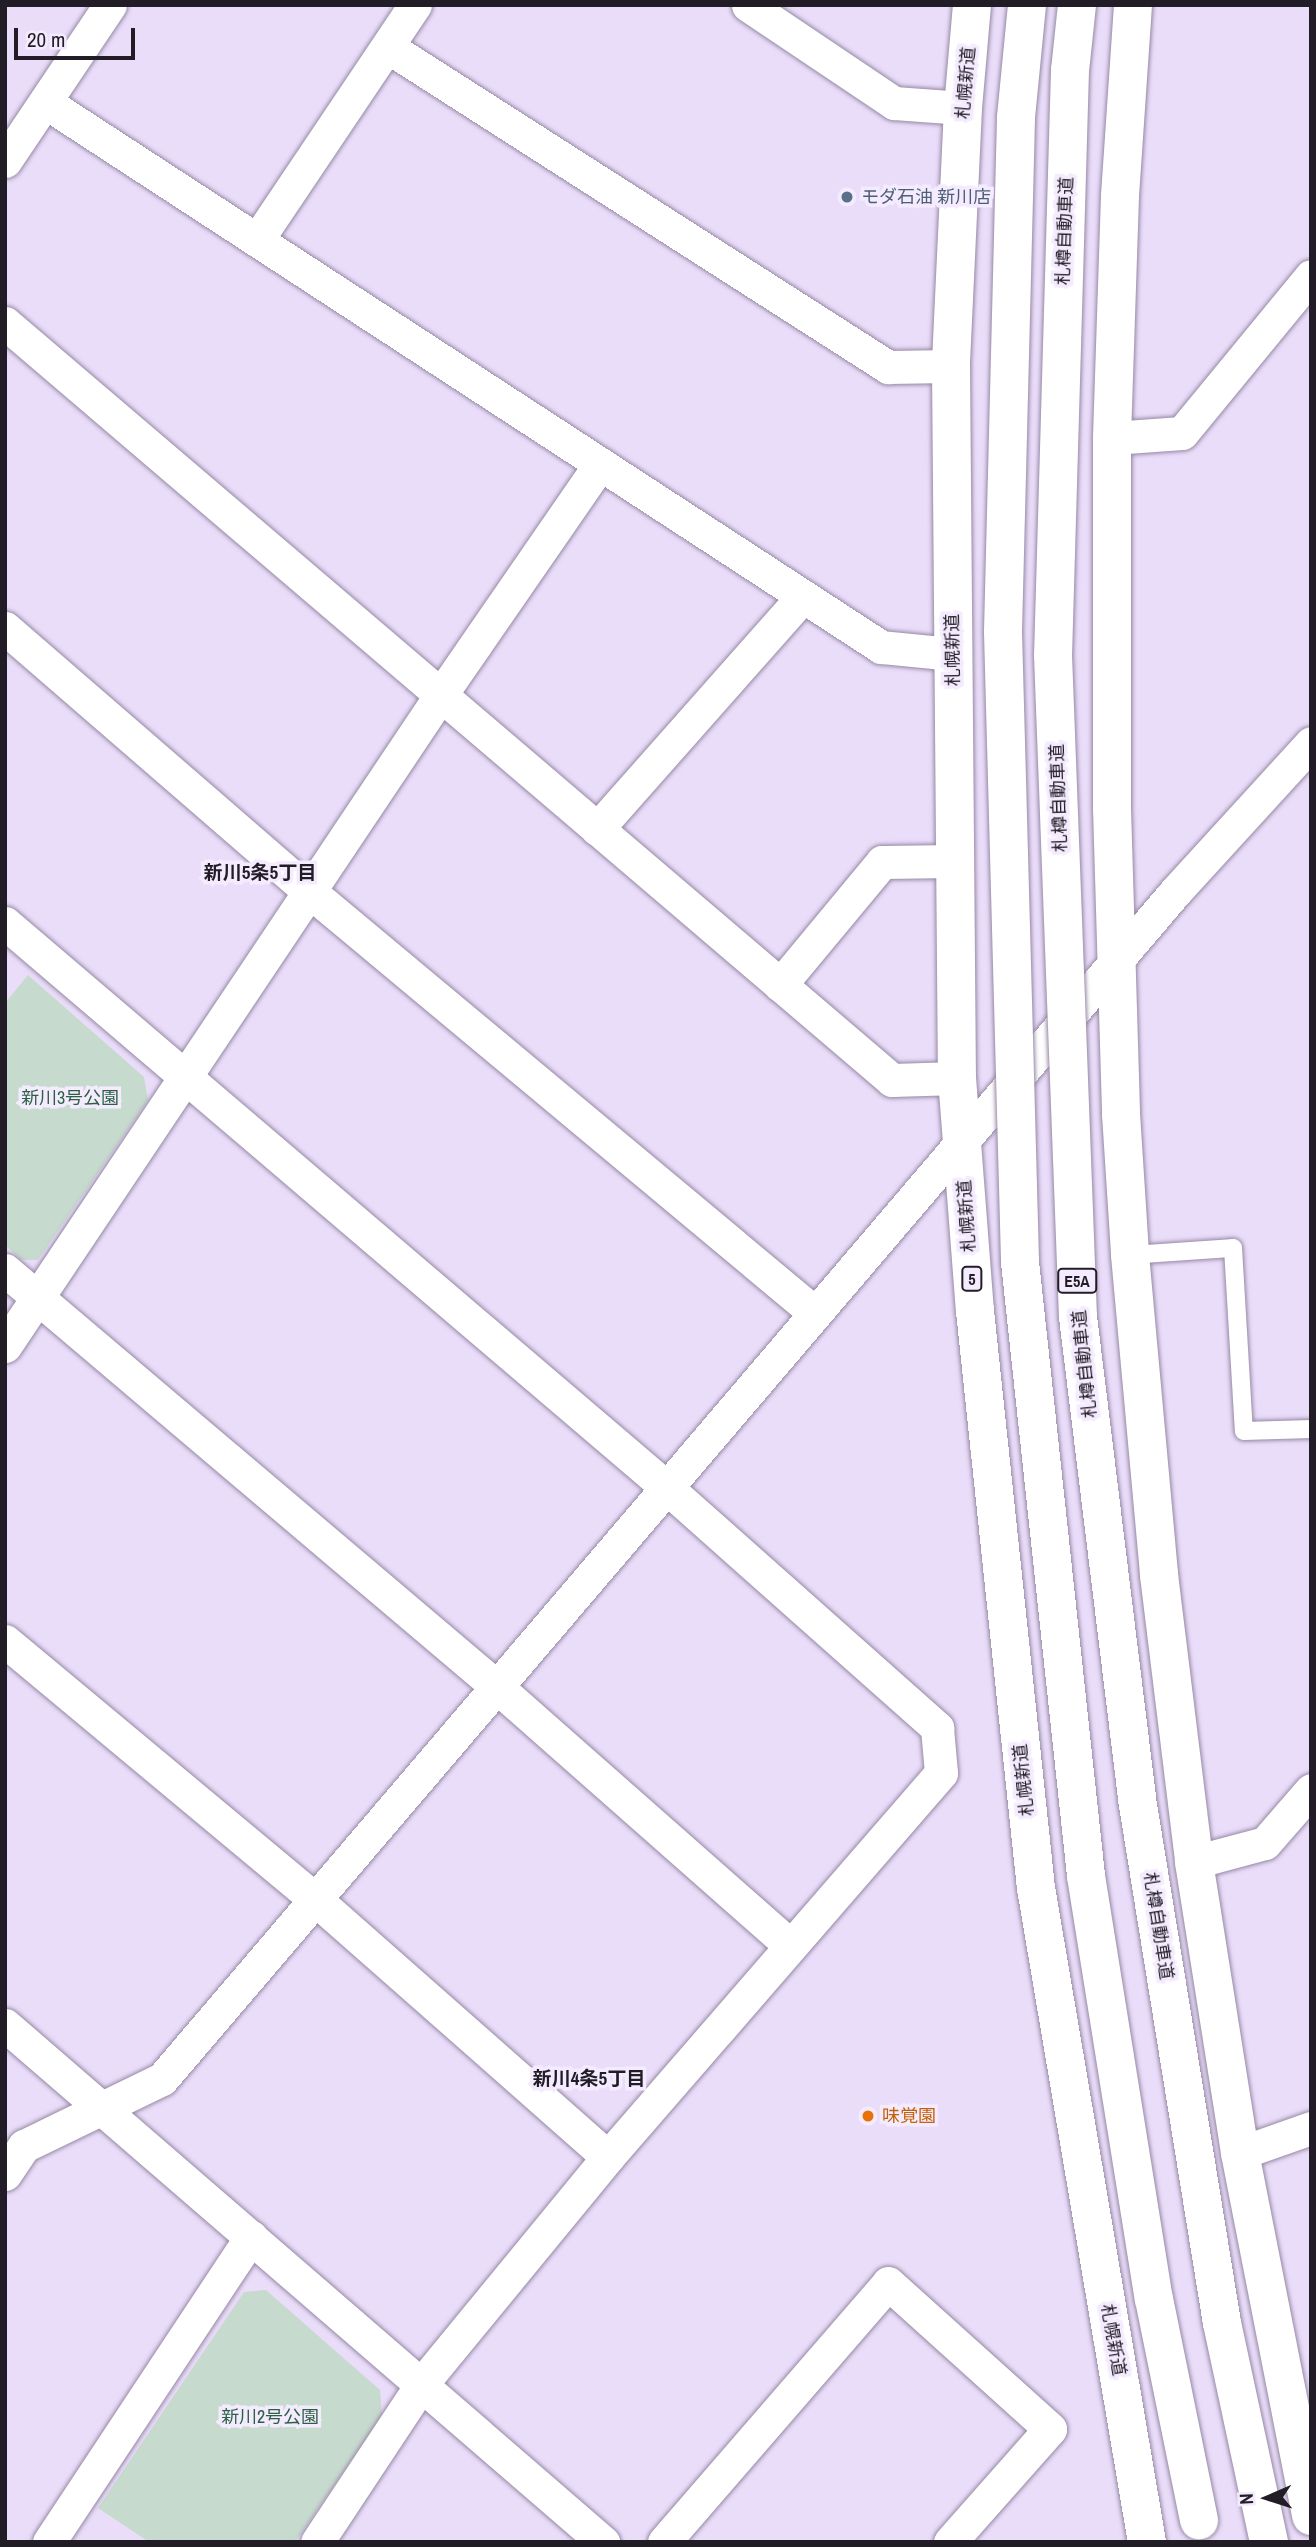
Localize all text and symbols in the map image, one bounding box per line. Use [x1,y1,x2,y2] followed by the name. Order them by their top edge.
[18,14,138,58] scale bar
[27,25,65,54] text: 20 m
[952,46,980,120] street label: 札幌新道
[1052,177,1078,285] street label: 札樽自動車道
[861,186,991,208] place label: モダ石油 新川店
[839,189,855,205] marker: モダ石油 新川店
[942,614,964,686] street label: 札幌新道
[1046,744,1072,852] street label: 札樽自動車道
[204,862,316,884] district label: 新川5条5丁目
[21,1087,119,1109] park label: 新川3号公園
[954,1179,980,1253] street label: 札幌新道
[960,1266,984,1292] road number: 5
[1056,1268,1098,1294] road number: E5A
[1069,1309,1101,1419] street label: 札樽自動車道
[1009,1743,1039,1817] street label: 札幌新道
[1139,1871,1177,1981] street label: 札樽自動車道
[533,2068,645,2090] district label: 新川4条5丁目
[882,2105,936,2127] place label: 味覚園
[860,2108,876,2124] marker: 味覚園
[1096,2303,1130,2377] street label: 札幌新道
[221,2406,319,2428] park label: 新川2号公園
[1232,2463,1302,2533] north arrow
[1233,2493,1259,2505] text: N

